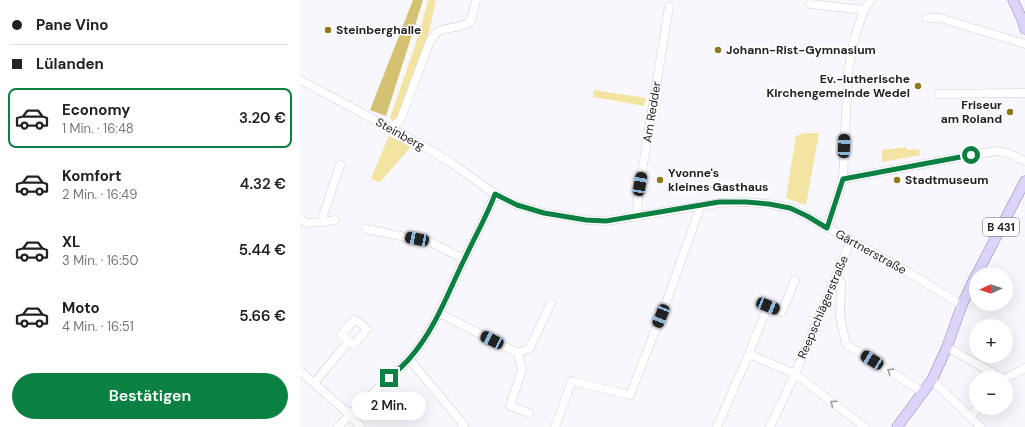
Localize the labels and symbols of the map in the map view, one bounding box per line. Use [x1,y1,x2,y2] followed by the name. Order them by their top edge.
[336,22,421,38] place label: Steinberghalle
[323,25,333,35] marker: Steinberghalle
[726,42,876,58] place label: Johann-Rist-Gymnasium
[713,45,723,55] marker: Johann-Rist-Gymnasium
[766,71,910,101] place label: Ev.-lutherische Kirchengemeinde Wedel
[639,80,665,144] street label: Am Redder
[913,81,923,91] marker: Ev.-lutherische Kirchengemeinde Wedel
[941,97,1002,127] place label: Friseur am Roland
[1005,107,1015,117] marker: Friseur am Roland
[373,114,427,154] street label: Steinberg
[838,134,850,158] car
[962,146,980,164] route start
[668,165,768,195] place label: Yvonne's kleines Gasthaus
[632,171,648,197] car
[905,172,989,188] place label: Stadtmuseum
[655,175,665,185] marker: Yvonne's kleines Gasthaus
[892,175,902,185] marker: Stadtmuseum
[983,218,1019,236] road number: B 431
[833,226,910,278] street label: Gärtnerstraße
[404,231,430,247] car
[794,253,852,361] street label: Reepschlägerstraße
[969,267,1013,311] north arrow
[755,296,781,316] car
[651,303,671,329] car
[479,329,505,351] car
[859,349,885,371] car
[887,368,894,376] one-way arrow
[380,369,398,387] route end
[352,392,426,420] callout: 2 Min.
[831,401,838,408] one-way arrow

